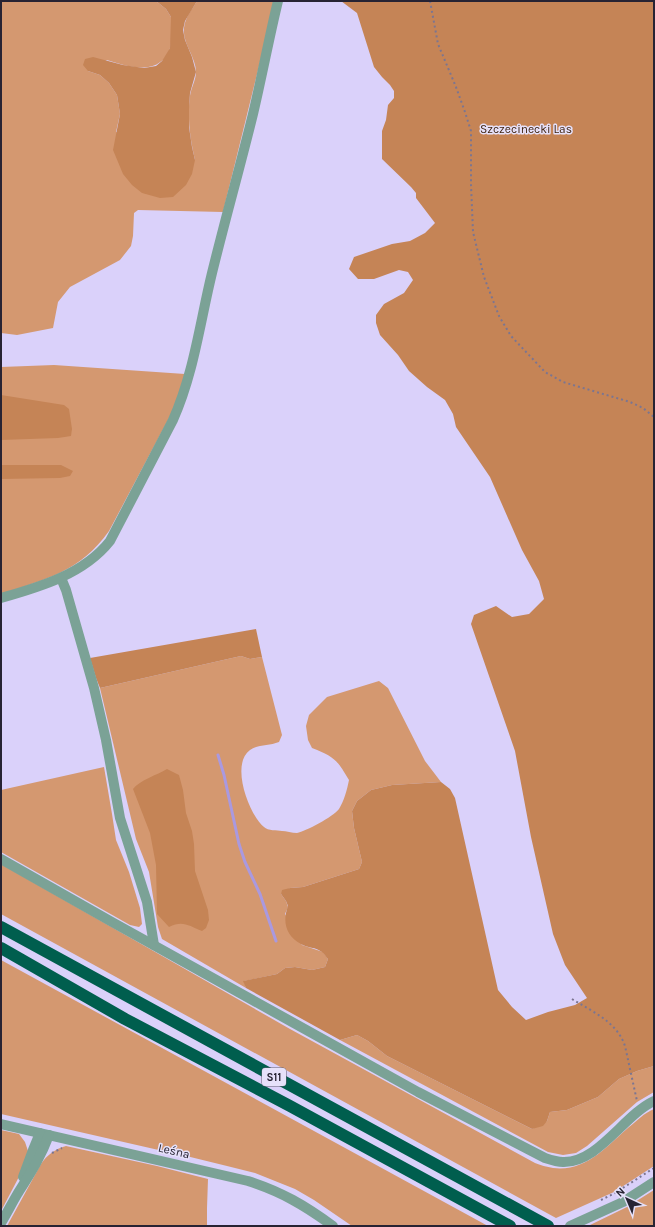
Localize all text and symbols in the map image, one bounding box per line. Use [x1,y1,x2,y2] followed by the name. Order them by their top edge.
[480,122,572,136] park label: Szczecinecki Las
[262,1068,286,1086] road number: S11
[157,1141,191,1161] street label: Leśna
[607,1179,647,1219] north arrow
[613,1185,628,1200] text: N

